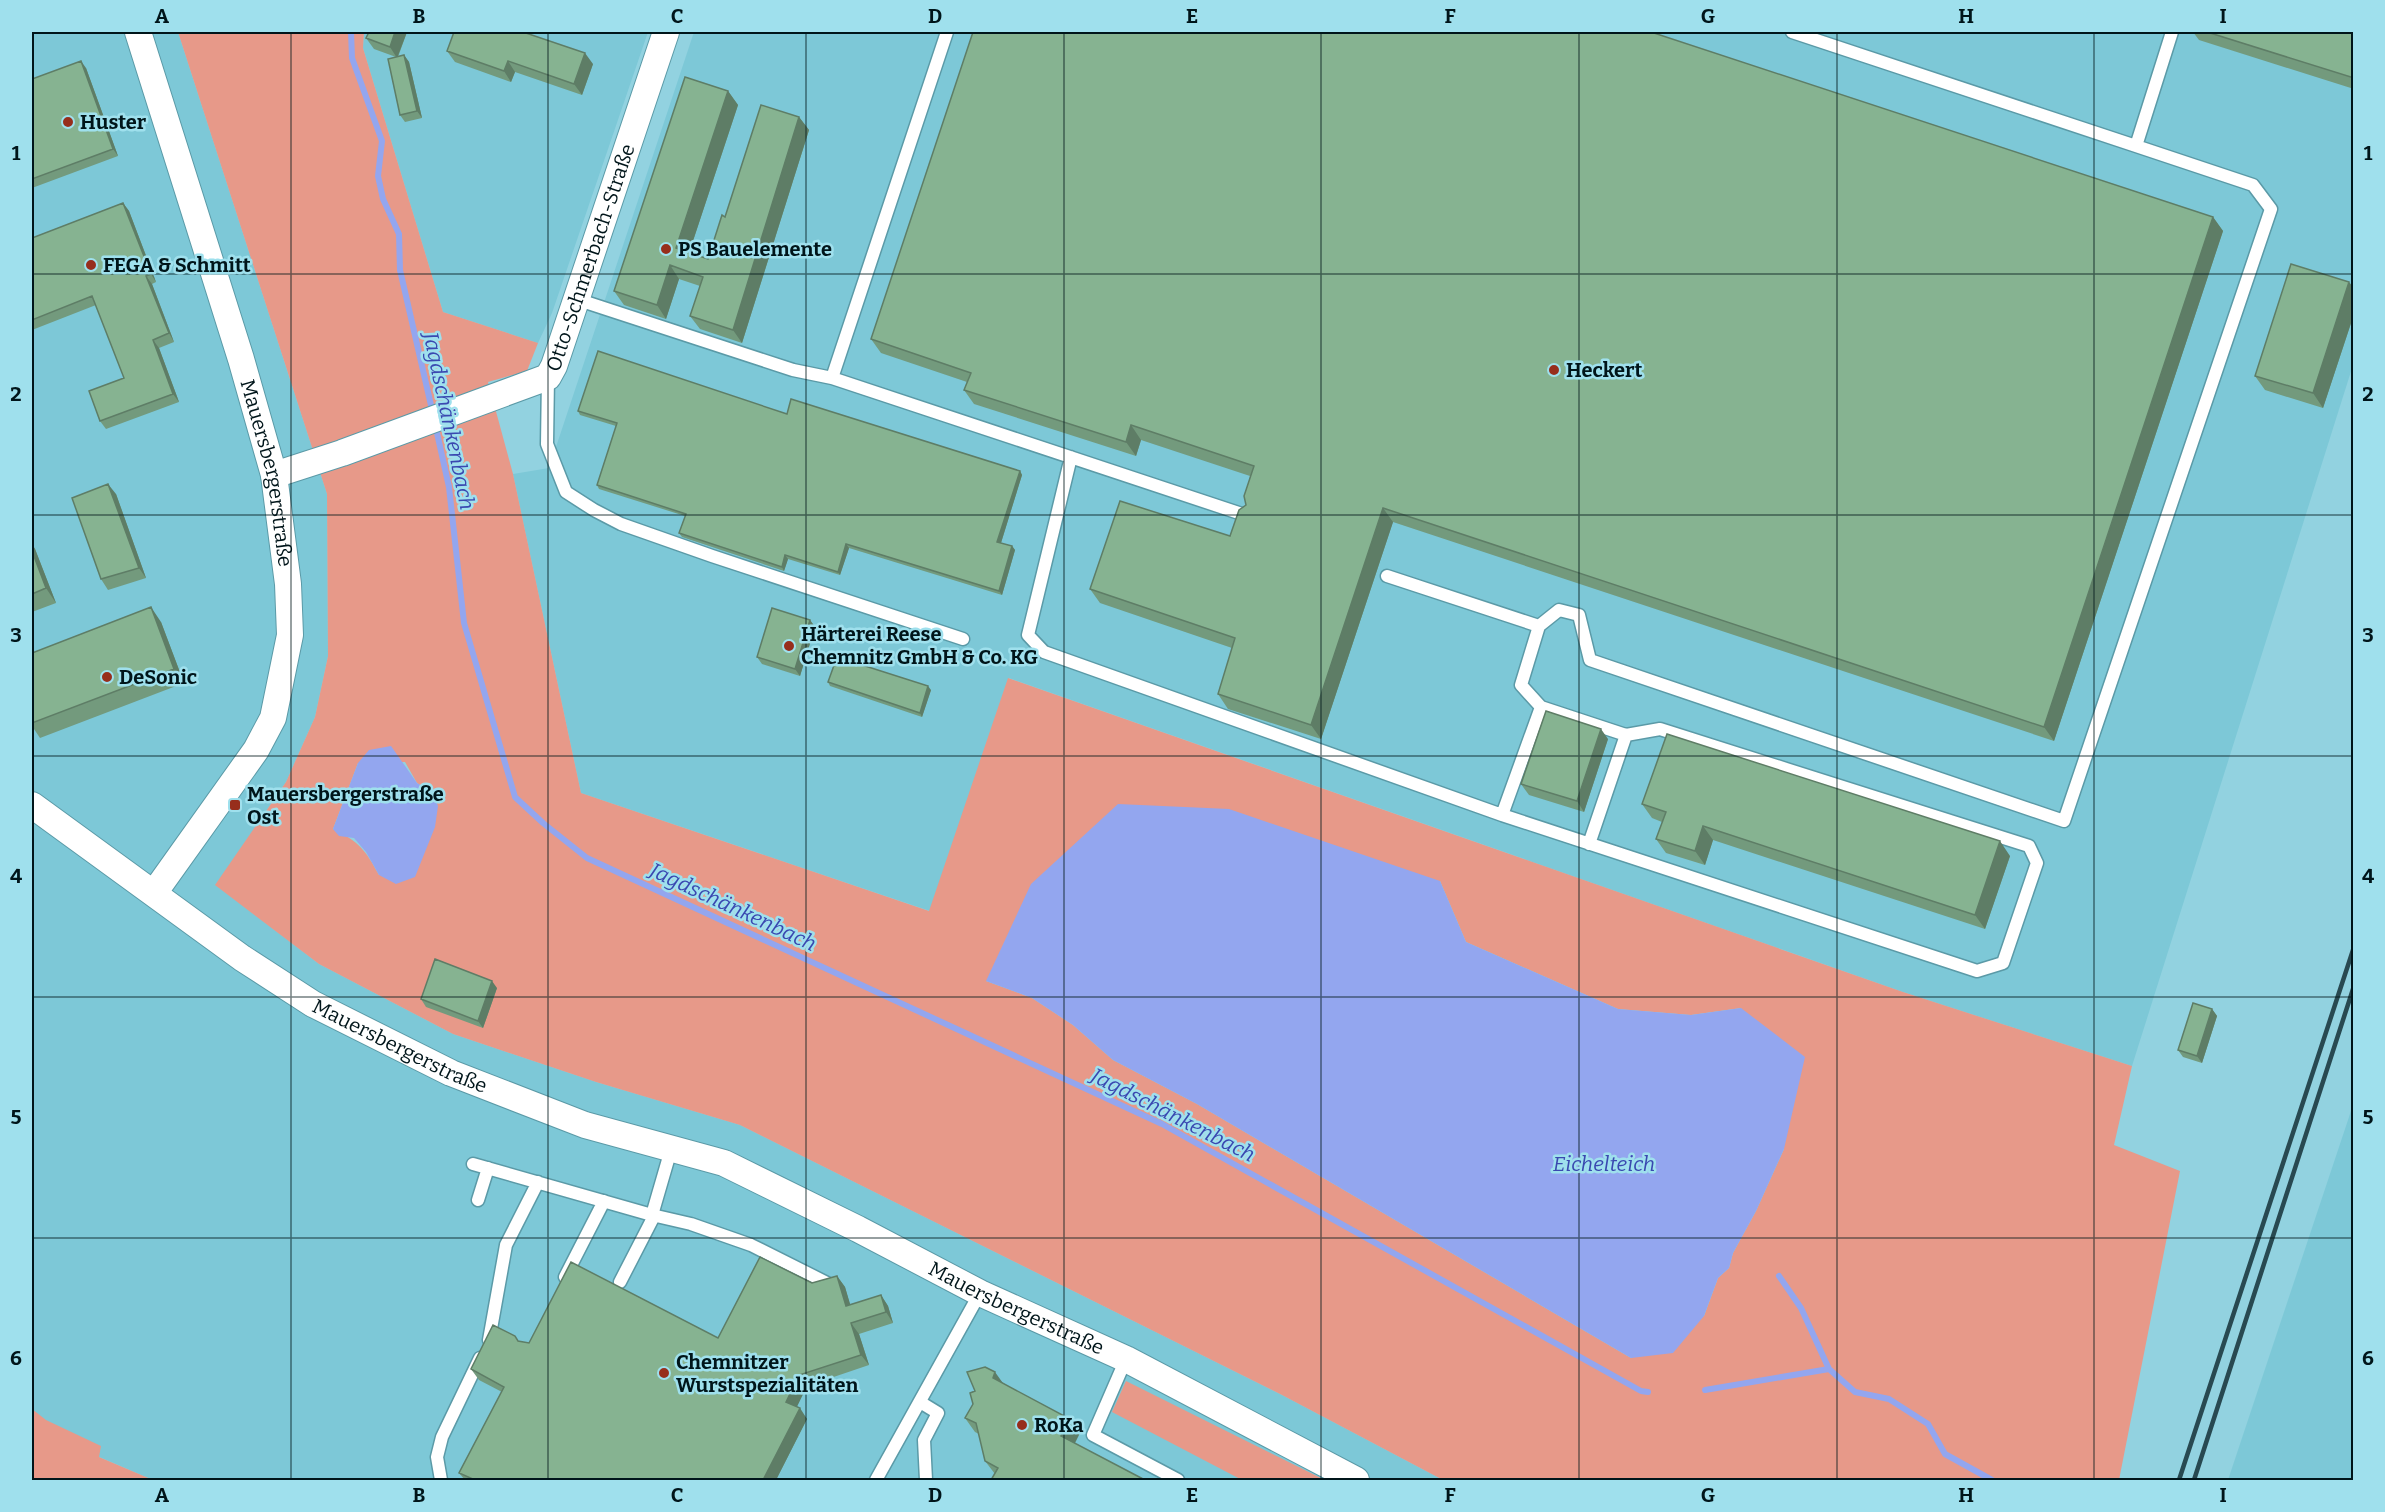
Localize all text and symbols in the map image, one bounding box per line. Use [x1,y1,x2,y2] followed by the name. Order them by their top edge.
[155,4,170,28] text: A
[413,4,426,28] text: B
[671,4,683,28] text: C
[928,4,942,28] text: D
[1186,4,1198,28] text: E
[1444,4,1456,28] text: F
[1701,4,1715,28] text: G
[1958,4,1974,28] text: H
[2219,4,2227,28] text: I
[80,110,147,134] place label: Huster
[61,115,75,129] marker: Huster
[12,141,21,165] text: 1
[541,141,640,374] street label: Otto-Schmerbach-Straße
[2364,141,2373,165] text: 1
[678,237,832,261] place label: PS Bauelemente
[659,242,673,256] marker: PS Bauelemente
[103,253,251,277] place label: FEGA & Schmitt
[84,258,98,272] marker: FEGA & Schmitt
[417,328,481,512] water label: Jagdschänkenbach
[1566,358,1642,382] place label: Heckert
[1547,363,1561,377] marker: Heckert
[235,376,298,568] street label: Mauersbergerstraße
[10,382,22,406] text: 2
[2362,382,2374,406] text: 2
[801,622,1038,669] place label: Härterei Reese Chemnitz GmbH & Co. KG
[10,623,22,647] text: 3
[2362,623,2374,647] text: 3
[782,639,796,653] marker: Härterei Reese Chemnitz GmbH & Co. KG
[119,665,197,689] place label: DeSonic
[100,670,114,684] marker: DeSonic
[247,782,444,829] place label: Mauersbergerstraße Ost
[228,798,242,812] marker: Mauersbergerstraße Ost
[644,856,820,957] water label: Jagdschänkenbach
[10,864,22,888] text: 4
[2362,864,2374,888] text: 4
[309,994,491,1098] street label: Mauersbergerstraße
[1085,1061,1259,1168] water label: Jagdschänkenbach
[11,1105,22,1129] text: 5
[2363,1105,2374,1129] text: 5
[1553,1151,1655,1177] water label: Eichelteich
[925,1256,1108,1360] street label: Mauersbergerstraße
[10,1346,22,1370] text: 6
[2362,1346,2374,1370] text: 6
[676,1350,859,1397] place label: Chemnitzer Wurstspezialitäten
[657,1366,671,1380] marker: Chemnitzer Wurstspezialitäten
[1034,1413,1084,1437] place label: RoKa
[1015,1418,1029,1432] marker: RoKa
[155,1483,170,1507] text: A
[413,1483,426,1507] text: B
[671,1483,683,1507] text: C
[928,1483,942,1507] text: D
[1186,1483,1198,1507] text: E
[1444,1483,1456,1507] text: F
[1701,1483,1715,1507] text: G
[1958,1483,1974,1507] text: H
[2219,1483,2227,1507] text: I

